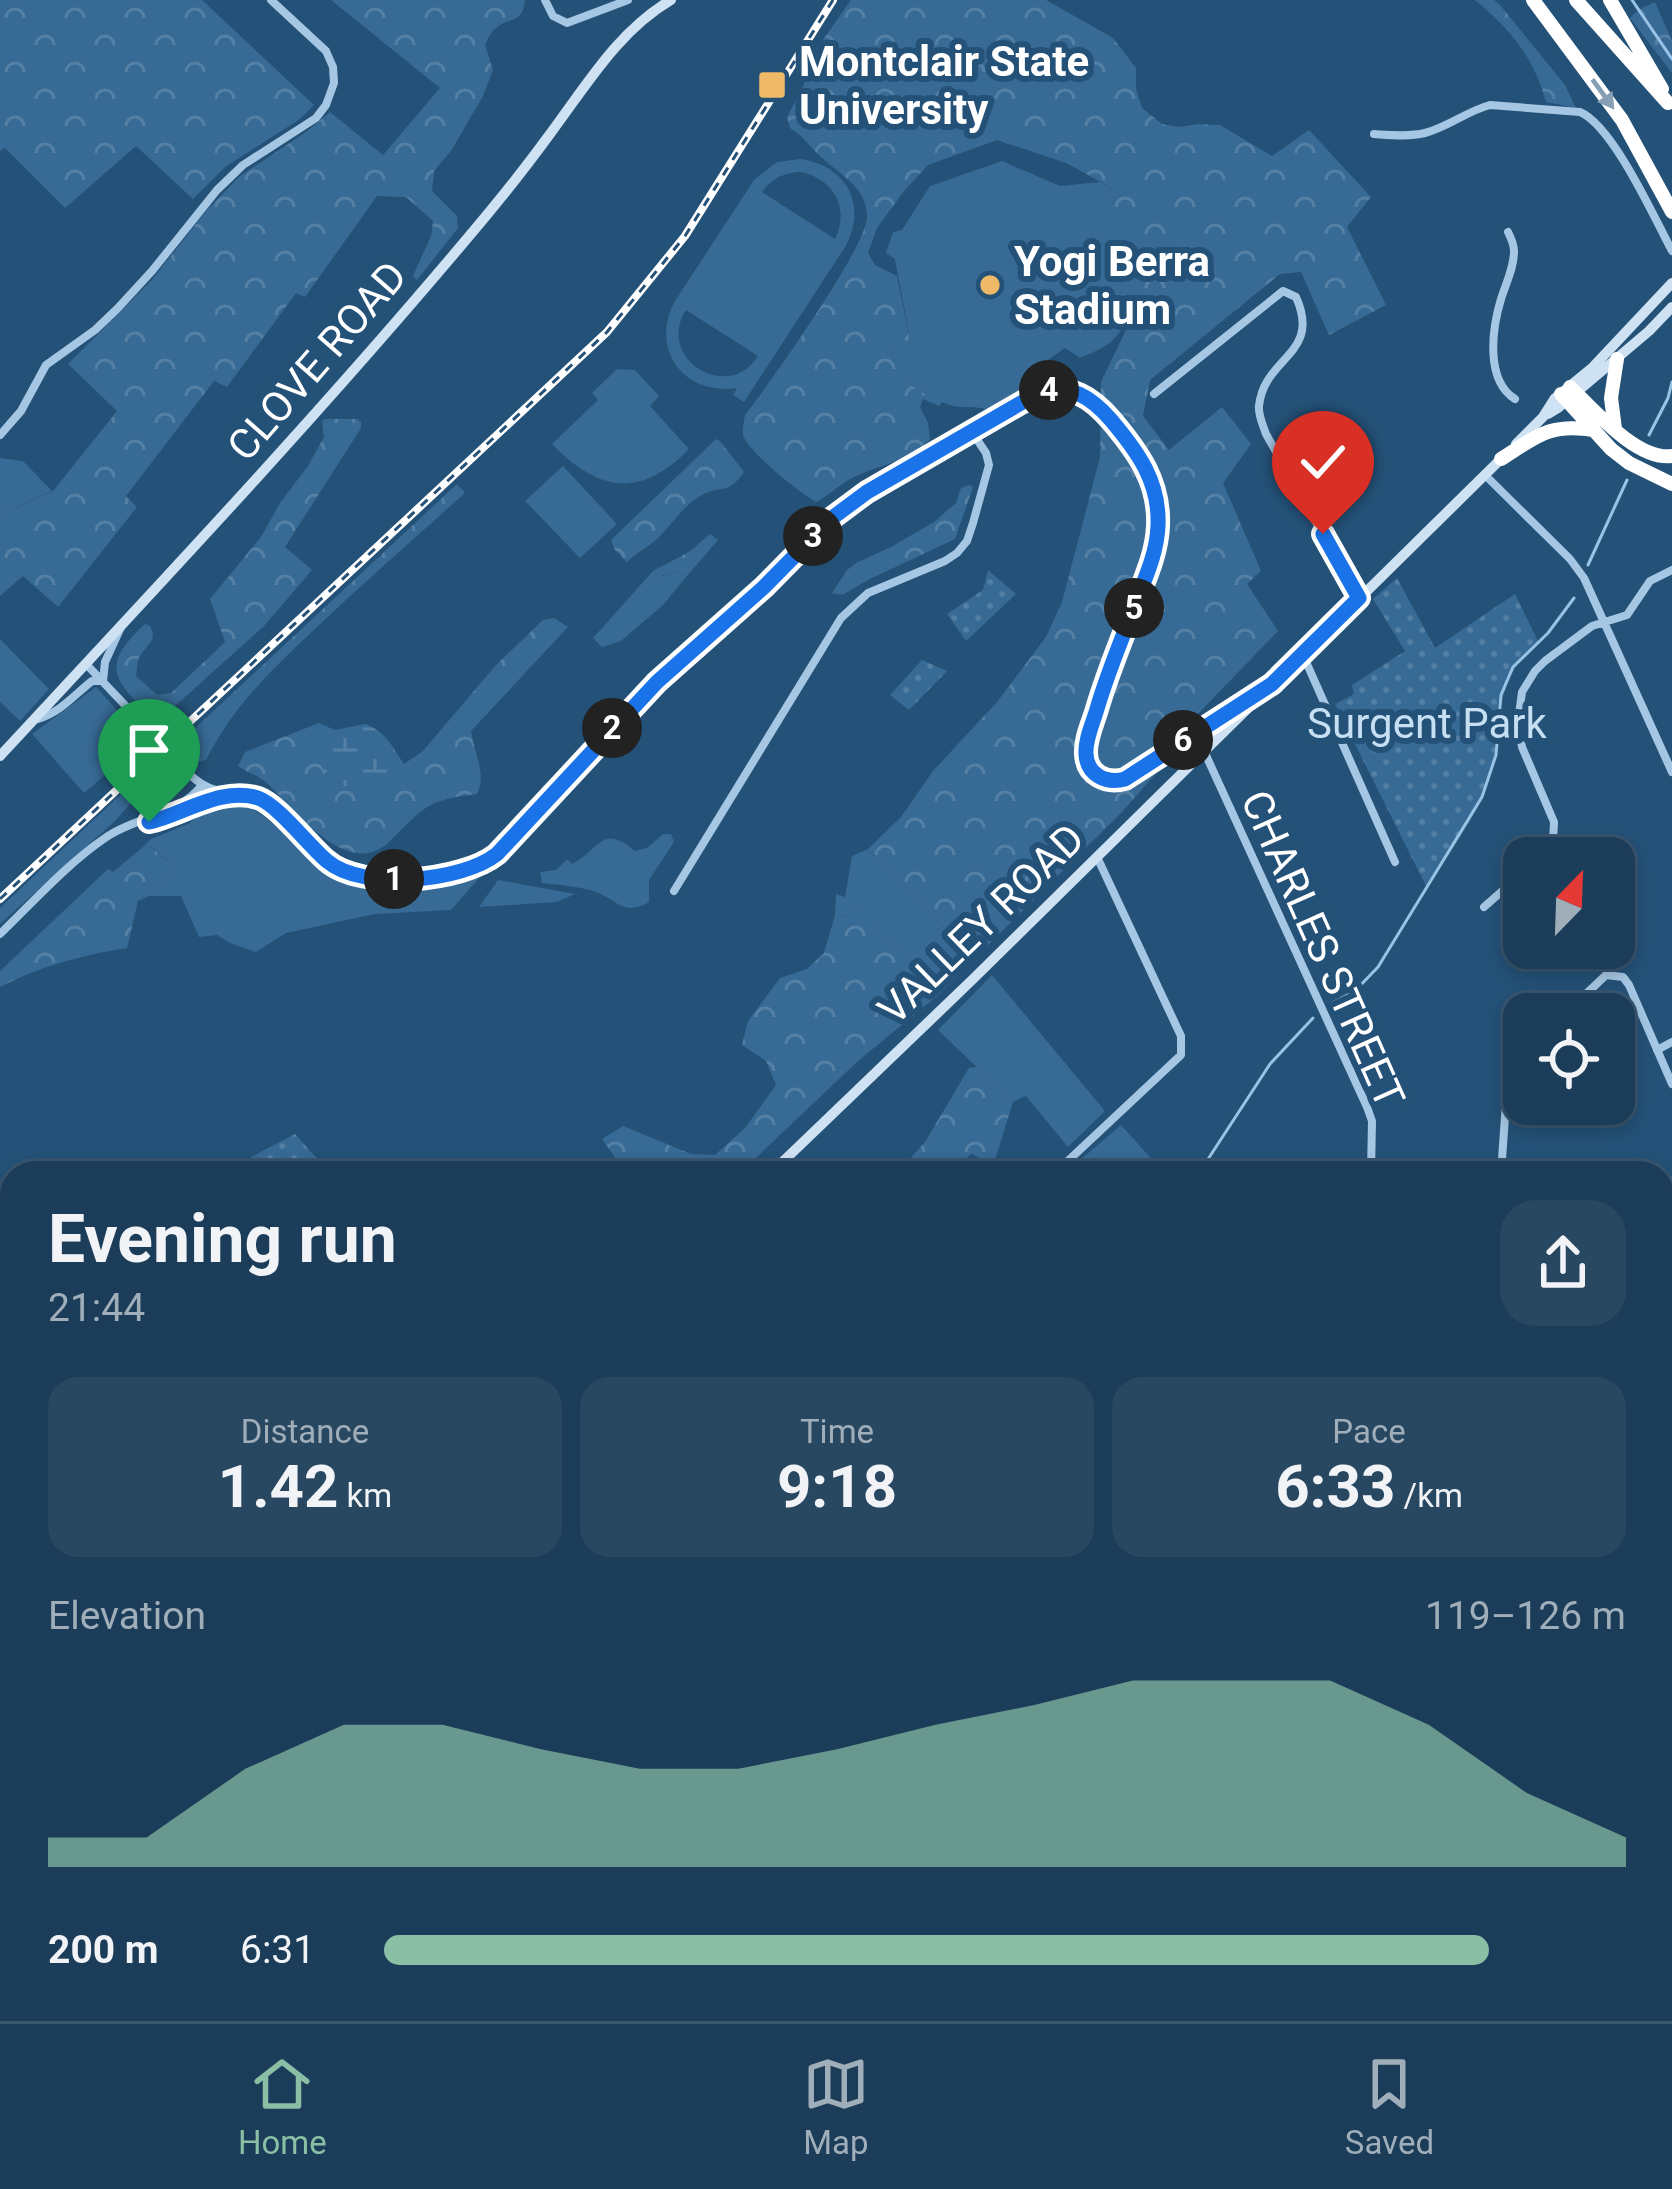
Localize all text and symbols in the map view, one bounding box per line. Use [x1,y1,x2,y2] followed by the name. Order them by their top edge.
[799,37,1089,134] place label: Montclair State University
[756,69,788,101] marker: Montclair State University
[1591,78,1614,110] one-way arrow
[1014,237,1210,334] place label: Yogi Berra Stadium
[217,252,417,470] street label: CLOVE ROAD
[977,272,1003,298] marker: Yogi Berra Stadium
[1019,360,1079,420] pin: 4
[1040,370,1058,409] text: 4
[1272,411,1374,534] pin
[1290,429,1356,495] icon: check
[783,506,843,566] pin: 3
[804,516,822,555] text: 3
[1104,578,1164,638] pin: 5
[1125,588,1143,627] text: 5
[582,698,642,758] pin: 2
[98,699,200,822] pin
[1307,699,1548,748] park label: Surgent Park
[603,708,621,747] text: 2
[1153,710,1213,770] pin: 6
[116,717,182,783] icon: arrive
[1174,720,1192,759] text: 6
[1231,783,1415,1115] street label: CHARLES STREET
[868,814,1094,1034] street label: VALLEY ROAD
[1503,837,1635,969] north arrow
[1503,837,1635,1125] map controls
[364,849,424,909] pin: 1
[385,859,403,898] text: 1
[1503,993,1635,1125] button: locate
[1500,1200,1626,1326] button: share
[48,1201,397,1278] text: Evening run
[48,1285,145,1331] text: 21:44
[241,1412,369,1451] text: Distance
[800,1412,874,1451] text: Time
[1332,1412,1406,1451] text: Pace
[218,1451,338,1522] text: 1.42
[777,1451,897,1522] text: 9:18
[1275,1451,1395,1522] text: 6:33
[338,1476,392,1515] text: km
[1395,1476,1463,1515] text: /km
[48,1593,206,1639] text: Elevation
[1425,1593,1626,1639] text: 119–126 m
[48,1927,159,1973] text: 200 m
[240,1927,315,1973] text: 6:31
[238,2051,327,2162] tab: Home
[803,2051,869,2162] tab: Map
[1345,2051,1434,2162] tab: Saved

